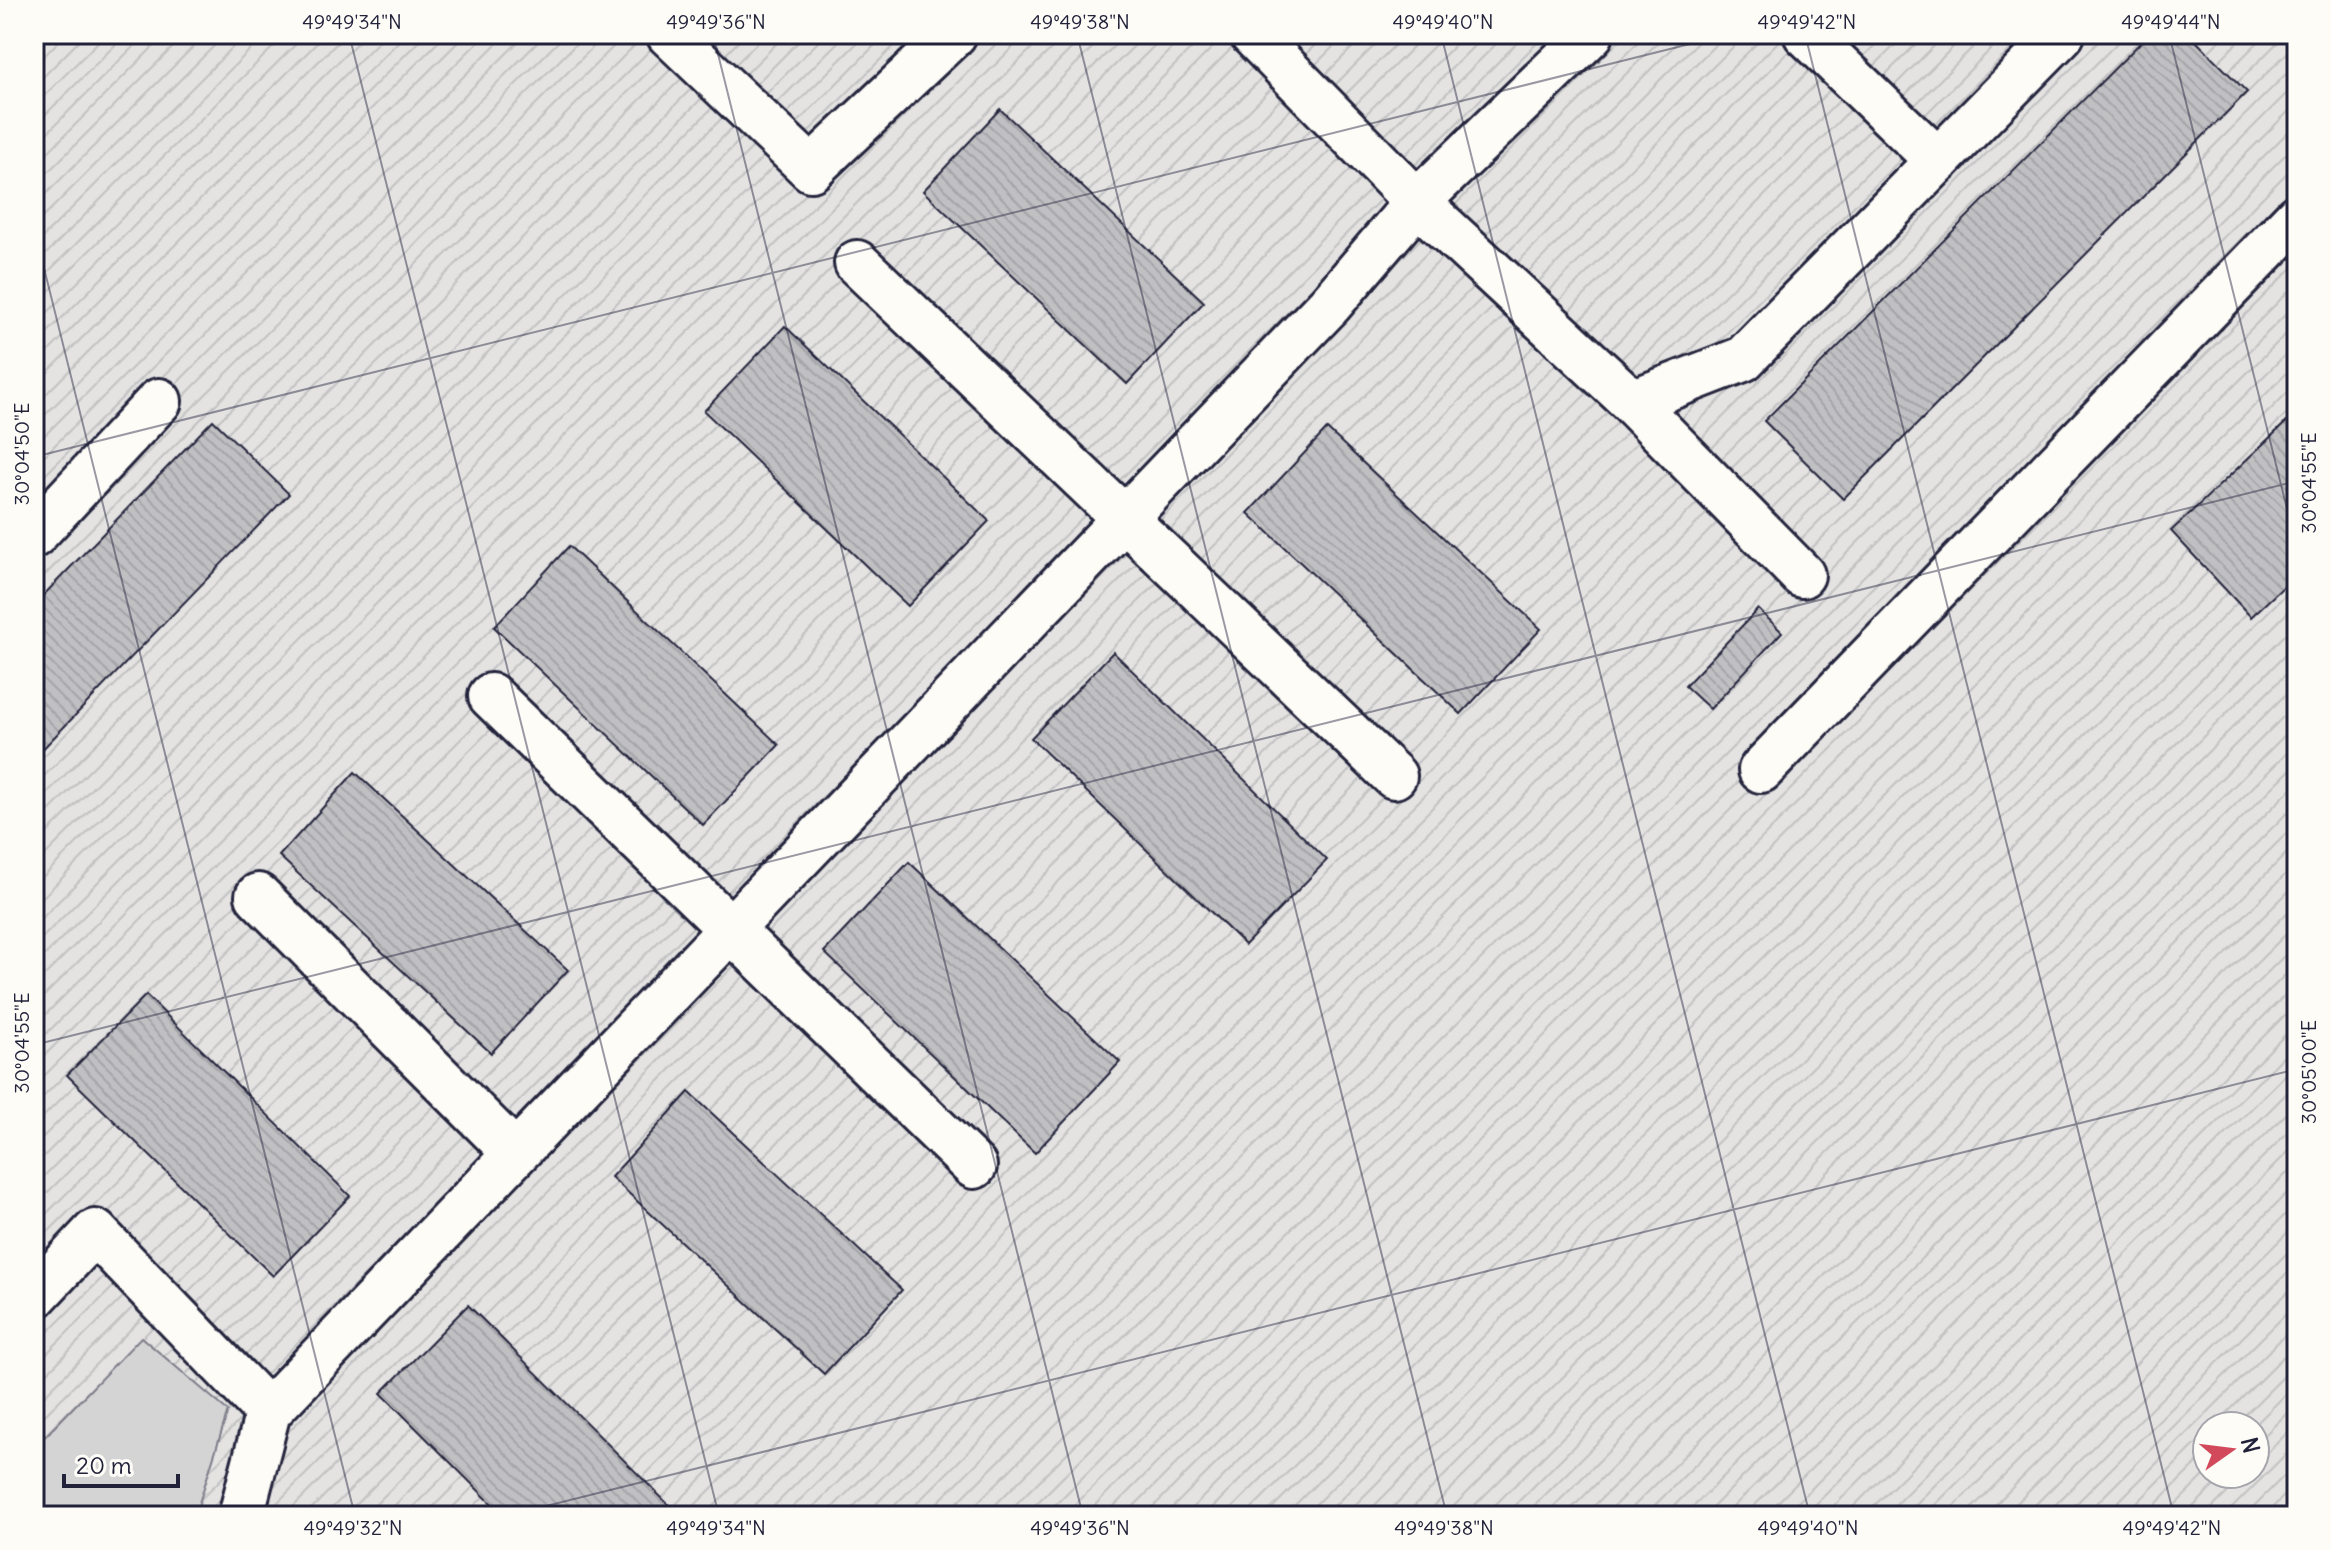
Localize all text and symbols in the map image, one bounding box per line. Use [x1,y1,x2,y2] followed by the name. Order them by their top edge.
[302,9,402,34] text: 49°49'34"N
[666,9,766,34] text: 49°49'36"N
[1030,9,1130,34] text: 49°49'38"N
[1393,9,1493,34] text: 49°49'40"N
[1758,9,1856,34] text: 49°49'42"N
[2121,9,2221,34] text: 49°49'44"N
[9,403,34,505] text: 30°04'50"E
[2296,432,2321,534] text: 30°04'55"E
[9,992,34,1094] text: 30°04'55"E
[2296,1020,2321,1124] text: 30°05'00"E
[2191,1410,2271,1490] north arrow
[2235,1434,2266,1456] text: N
[64,1438,178,1488] scale bar
[76,1450,132,1480] text: 20 m
[303,1515,403,1540] text: 49°49'32"N
[666,1515,766,1540] text: 49°49'34"N
[1030,1515,1130,1540] text: 49°49'36"N
[1394,1515,1494,1540] text: 49°49'38"N
[1758,1515,1858,1540] text: 49°49'40"N
[2123,1515,2221,1540] text: 49°49'42"N

